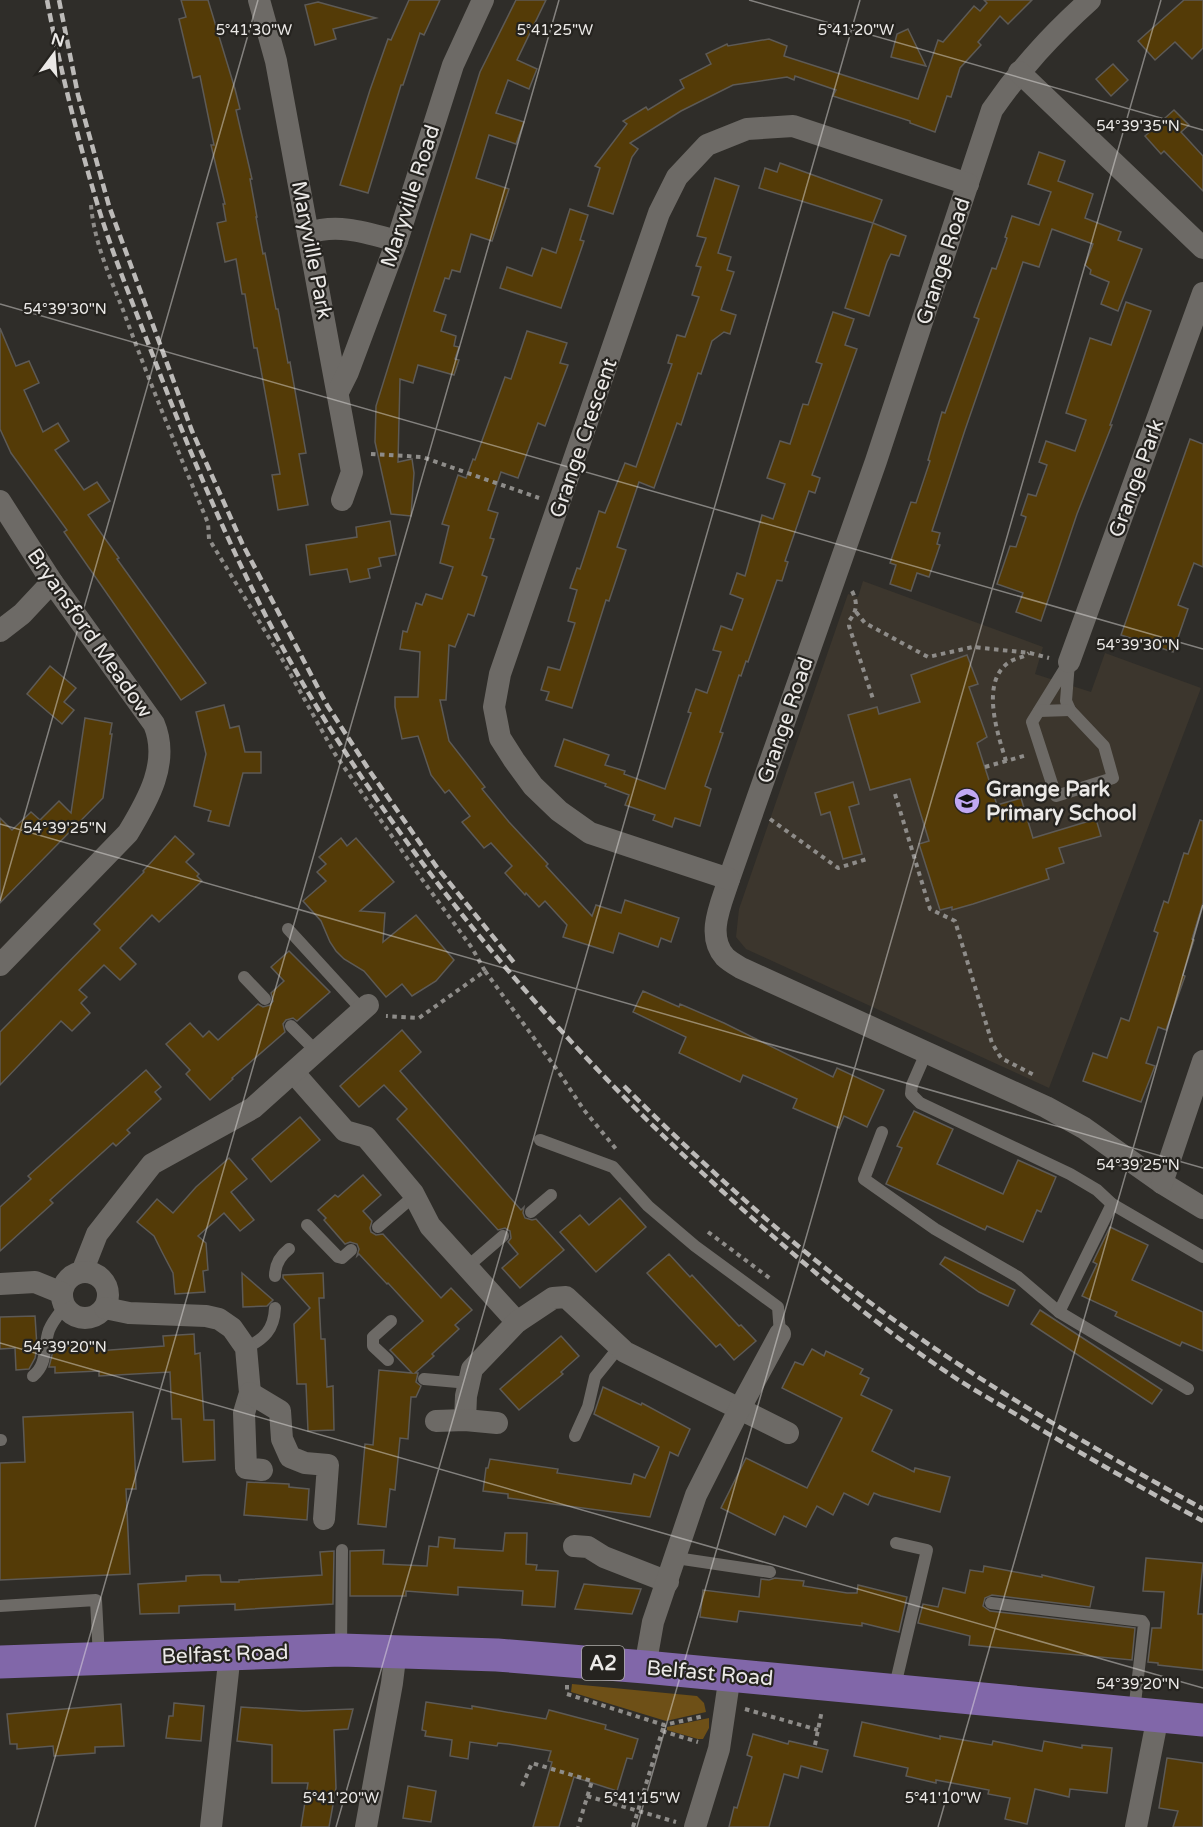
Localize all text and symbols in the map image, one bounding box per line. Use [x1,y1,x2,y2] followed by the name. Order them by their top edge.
[216,21,292,39] text: 5°41'30"W
[517,21,593,39] text: 5°41'25"W
[818,21,894,39] text: 5°41'20"W
[24,24,84,84] north arrow
[49,29,67,52] text: N
[1096,117,1180,135] text: 54°39'35"N
[376,122,445,271] street label: Maryville Road
[286,179,337,321] street label: Maryville Park
[911,195,976,328] street label: Grange Road
[23,300,107,318] text: 54°39'30"N
[544,355,622,521] street label: Grange Crescent
[1104,416,1169,541] street label: Grange Park
[22,544,158,723] street label: Bryansford Meadow
[1096,636,1180,654] text: 54°39'30"N
[752,654,819,787] street label: Grange Road
[986,777,1137,826] place label: Grange Park Primary School
[952,786,982,816] school or university icon: Grange Park Primary School
[23,819,107,837] text: 54°39'25"N
[1096,1156,1180,1174] text: 54°39'25"N
[23,1338,107,1356] text: 54°39'20"N
[161,1640,289,1669] street label: Belfast Road
[582,1646,624,1680] road number: A2
[645,1655,774,1691] street label: Belfast Road
[1096,1675,1180,1693] text: 54°39'20"N
[303,1789,379,1807] text: 5°41'20"W
[604,1789,680,1807] text: 5°41'15"W
[905,1789,981,1807] text: 5°41'10"W

